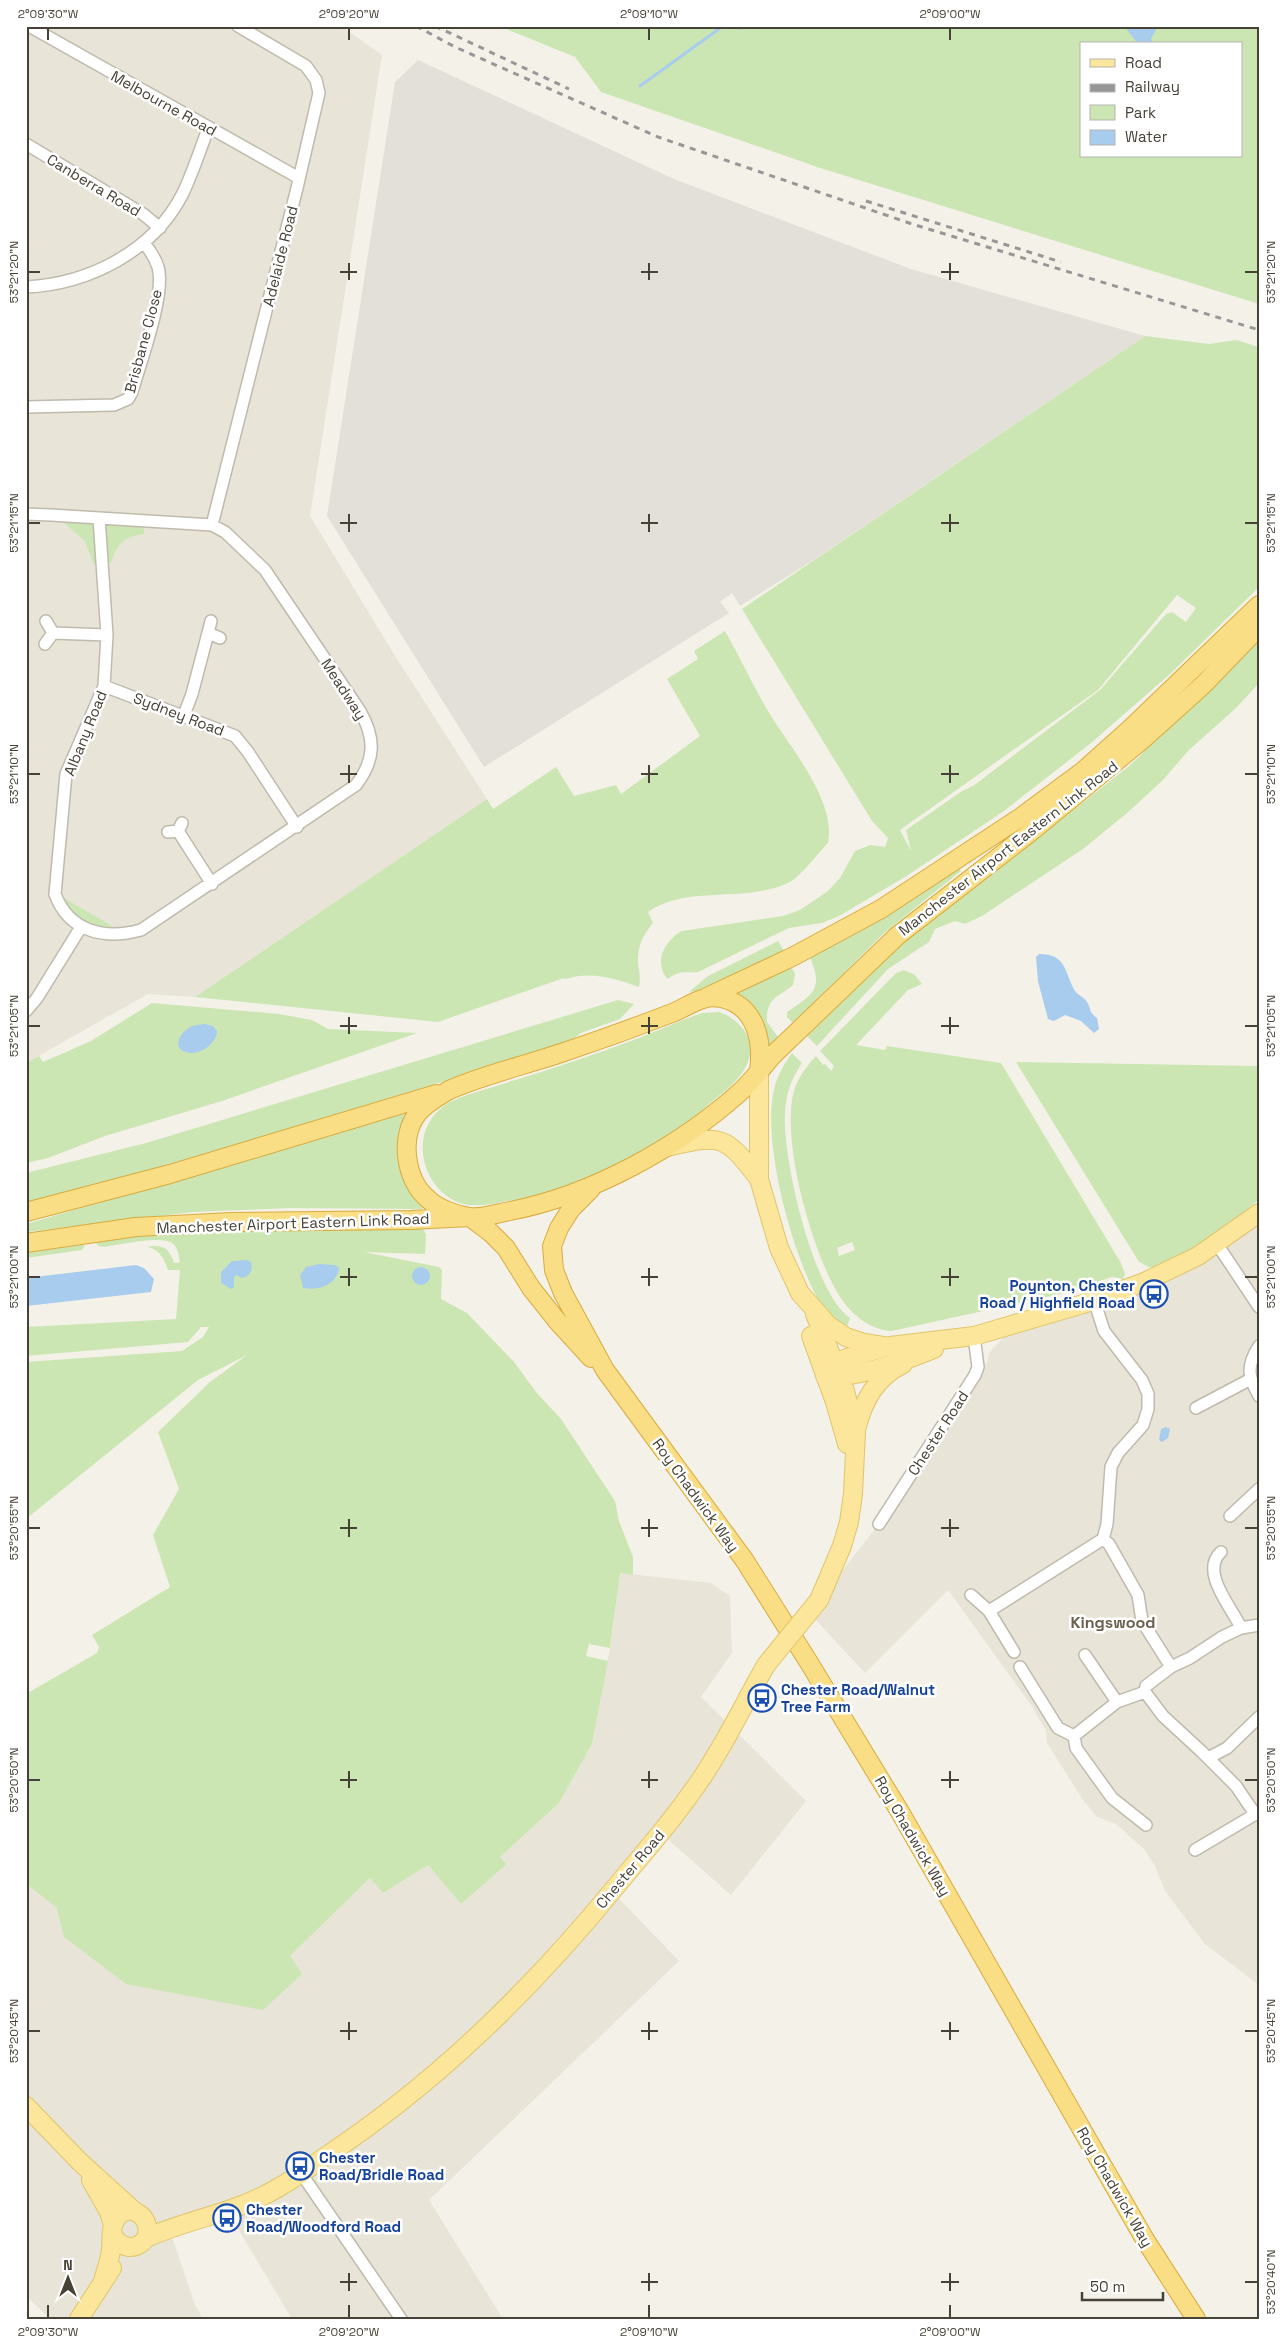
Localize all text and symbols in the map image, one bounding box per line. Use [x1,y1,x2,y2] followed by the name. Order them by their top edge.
[18,6,79,22] text: 2°09'30"W
[319,6,380,22] text: 2°09'20"W
[620,6,679,22] text: 2°09'10"W
[920,6,981,22] text: 2°09'00"W
[1080,42,1242,158] legend
[1125,53,1162,72] text: Road
[108,66,220,140] street label: Melbourne Road
[1125,77,1180,96] text: Railway
[1125,103,1156,122] text: Park
[1125,127,1168,146] text: Water
[44,149,144,221] street label: Canberra Road
[258,204,302,308] street label: Adelaide Road
[6,241,22,303] text: 53°21'20"N
[1263,241,1279,303] text: 53°21'20"N
[120,287,166,395] street label: Brisbane Close
[6,493,22,553] text: 53°21'15"N
[1263,493,1279,553] text: 53°21'15"N
[317,655,371,723] street label: Meadway
[59,688,111,778] street label: Albany Road
[131,688,227,740] street label: Sydney Road
[6,744,22,804] text: 53°21'10"N
[1263,744,1279,804] text: 53°21'10"N
[894,756,1122,940] street label: Manchester Airport Eastern Link Road
[6,995,22,1057] text: 53°21'05"N
[1263,995,1279,1057] text: 53°21'05"N
[156,1209,430,1237] street label: Manchester Airport Eastern Link Road
[6,1246,22,1308] text: 53°21'00"N
[1263,1246,1279,1308] text: 53°21'00"N
[979,1276,1135,1312] place label: Poynton, Chester Road / Highfield Road
[1139,1279,1169,1309] bus stop icon: Poynton, Chester Road / Highfield Road
[904,1387,972,1479] street label: Chester Road
[648,1435,744,1555] street label: Roy Chadwick Way
[6,1496,22,1560] text: 53°20'55"N
[1263,1496,1279,1560] text: 53°20'55"N
[1070,1612,1156,1633] district label: Kingswood
[781,1680,935,1716] place label: Chester Road/Walnut Tree Farm
[747,1683,777,1713] bus stop icon: Chester Road/Walnut Tree Farm
[6,1748,22,1812] text: 53°20'50"N
[1263,1748,1279,1812] text: 53°20'50"N
[871,1772,955,1900] street label: Roy Chadwick Way
[591,1826,669,1912] street label: Chester Road
[6,1999,22,2063] text: 53°20'45"N
[1263,1999,1279,2063] text: 53°20'45"N
[1073,2123,1157,2251] street label: Roy Chadwick Way
[319,2148,444,2184] place label: Chester Road/Bridle Road
[285,2151,315,2181] bus stop icon: Chester Road/Bridle Road
[246,2200,401,2236] place label: Chester Road/Woodford Road
[212,2203,242,2233] bus stop icon: Chester Road/Woodford Road
[1263,2250,1279,2314] text: 53°20'40"N
[42,2252,92,2302] north arrow
[63,2256,73,2274] text: N
[1082,2270,1164,2302] scale bar
[1090,2277,1125,2296] text: 50 m
[18,2324,79,2340] text: 2°09'30"W
[319,2324,380,2340] text: 2°09'20"W
[620,2324,679,2340] text: 2°09'10"W
[920,2324,981,2340] text: 2°09'00"W

